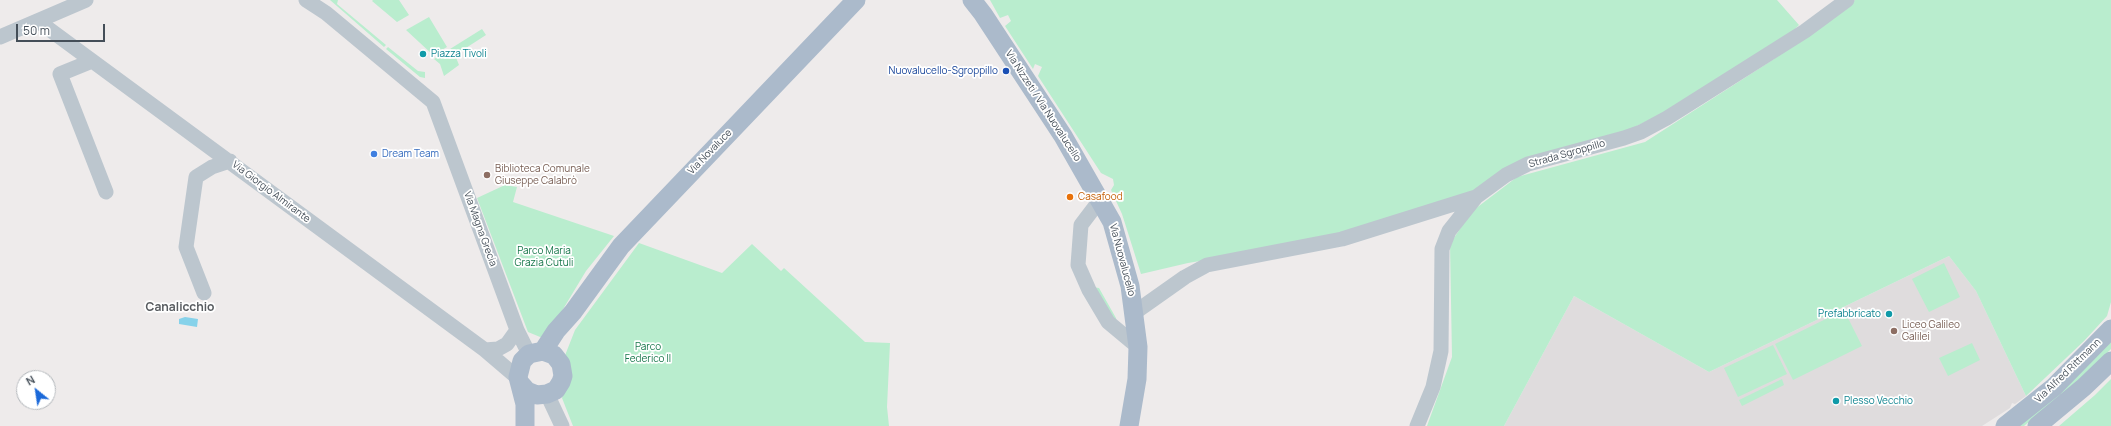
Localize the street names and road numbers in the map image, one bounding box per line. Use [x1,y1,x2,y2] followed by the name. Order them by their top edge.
[1003,48,1083,164] street label: Via Nizzeti / Via Nuovalucello
[685,127,735,177] street label: Via Novaluce
[1527,137,1607,171] street label: Strada Sgroppillo
[230,159,312,225] street label: Via Giorgio Almirante
[461,190,499,268] street label: Via Magna Grecia
[1107,222,1137,298] street label: Via Nuovalucello
[2032,336,2104,406] street label: Via Alfred Rittmann

